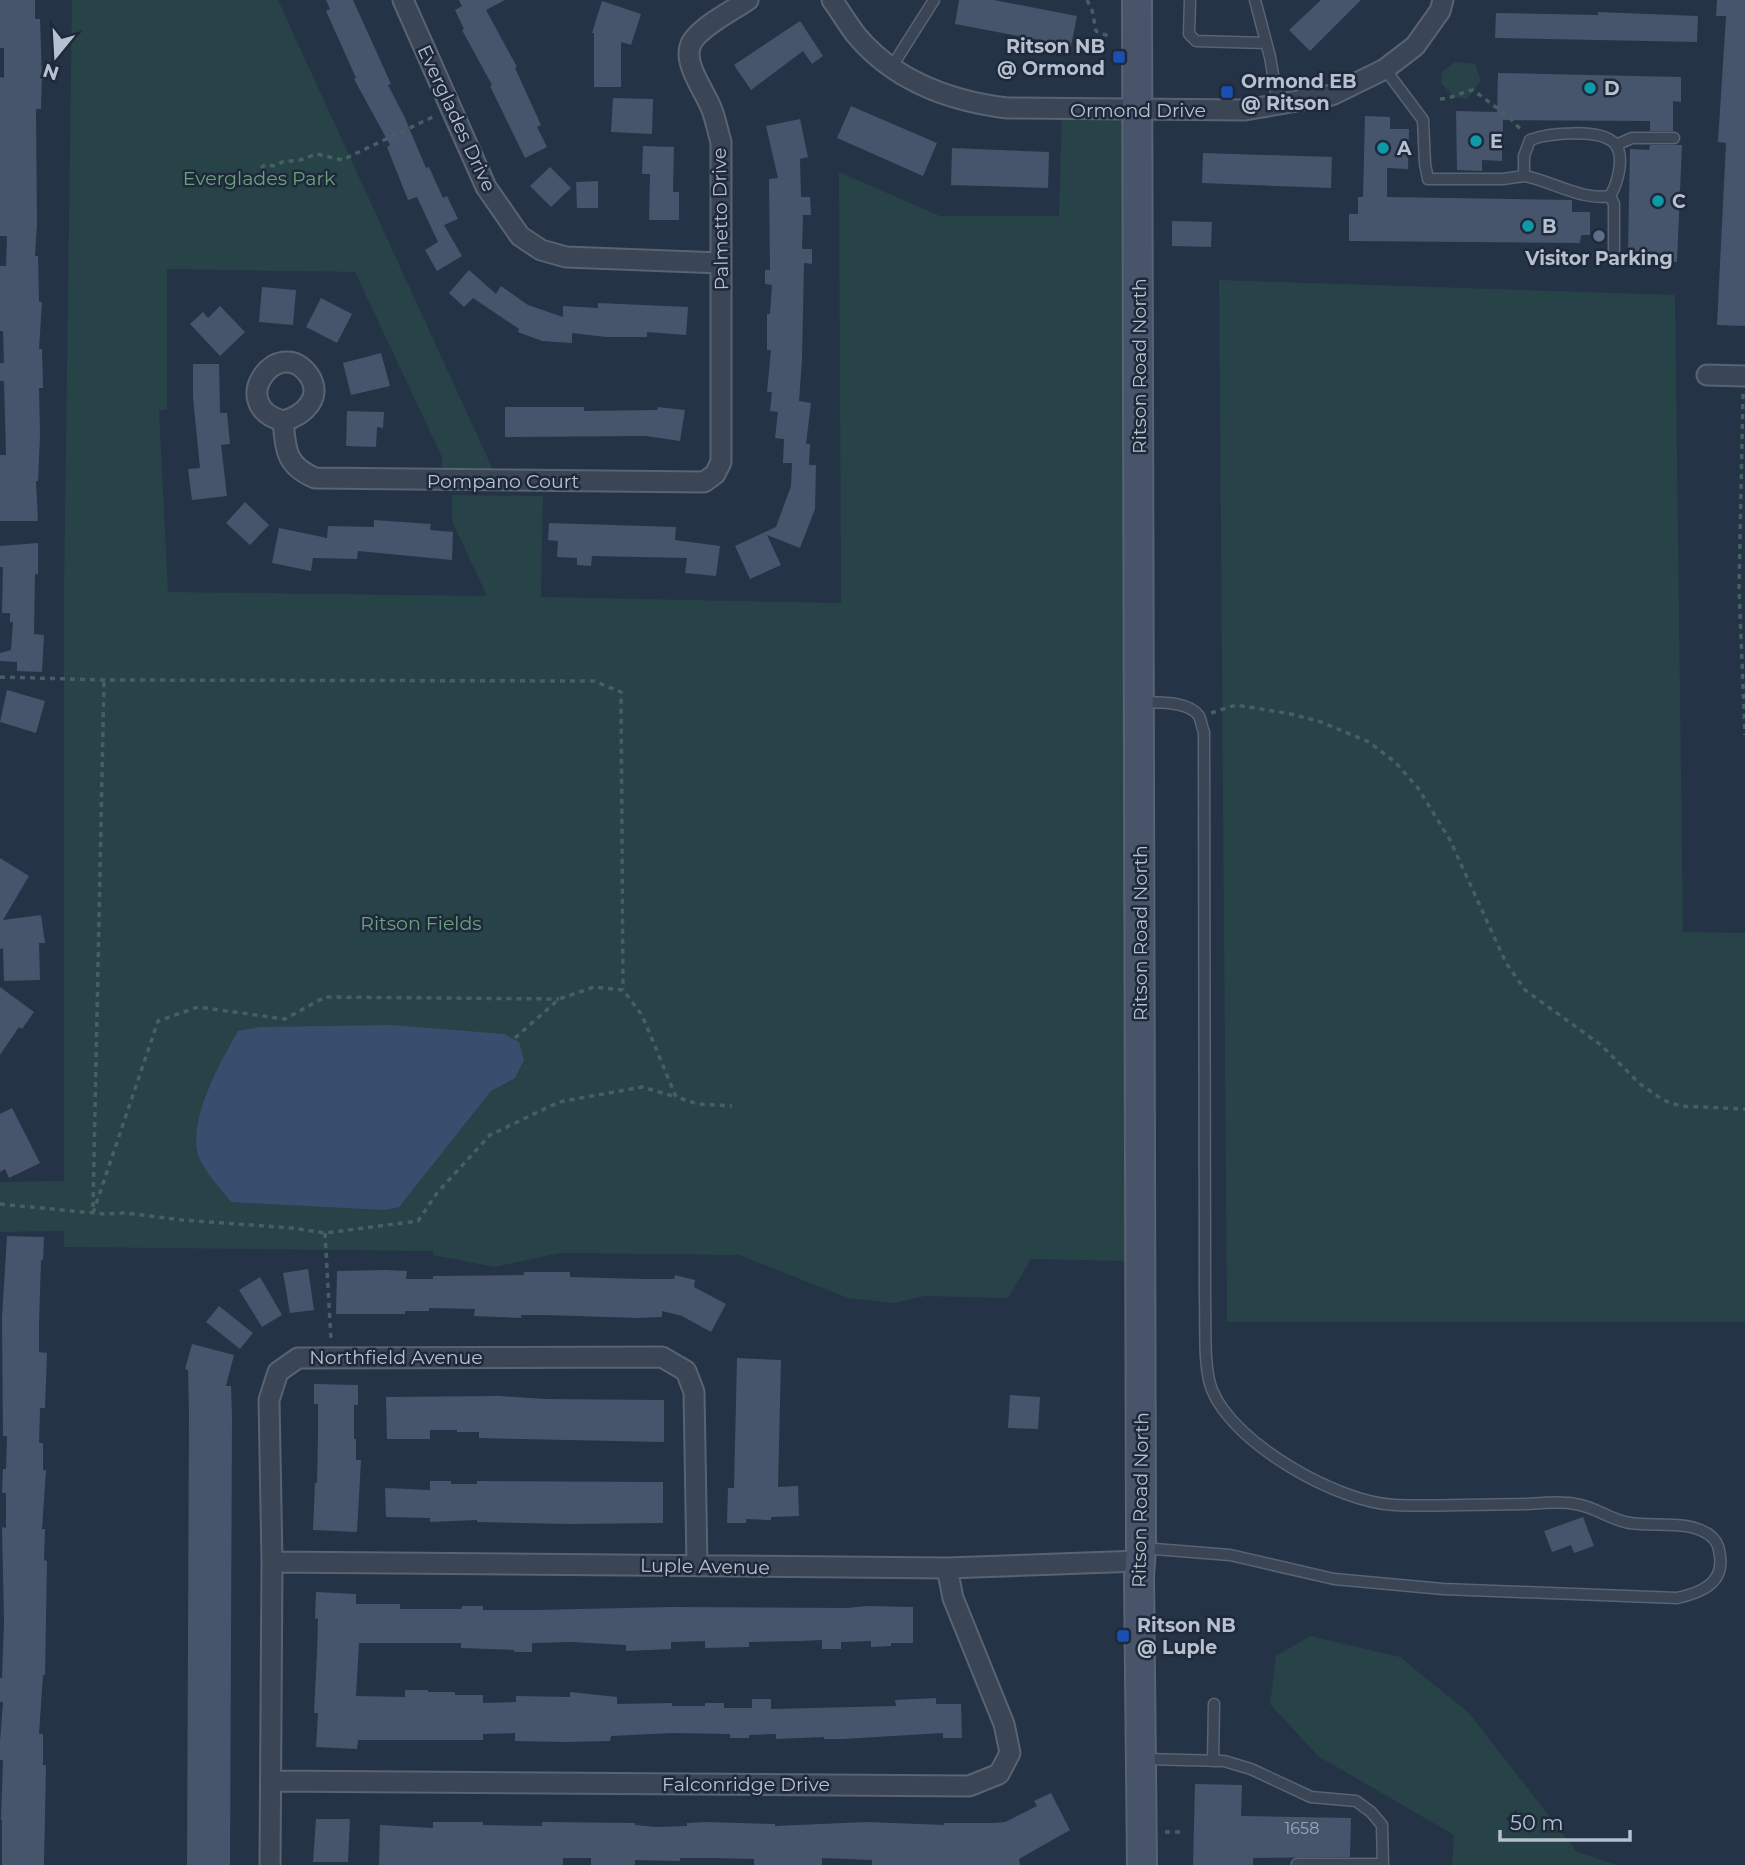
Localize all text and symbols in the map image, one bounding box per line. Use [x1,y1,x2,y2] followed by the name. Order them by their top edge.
[21,21,91,91] north arrow
[997,35,1105,80] place label: Ritson NB @ Ormond
[413,41,501,195] street label: Everglades Drive
[1111,49,1127,65] marker: Ritson NB @ Ormond
[40,58,62,85] text: N
[1241,70,1357,115] place label: Ormond EB @ Ritson
[1604,77,1620,100] place label: D
[1582,80,1598,96] marker: D
[1219,84,1235,100] marker: Ormond EB @ Ritson
[1070,99,1206,122] street label: Ormond Drive
[1490,130,1503,153] place label: E
[1468,133,1484,149] marker: E
[1396,137,1412,160] place label: A
[1375,140,1391,156] marker: A
[708,147,733,291] street label: Palmetto Drive
[183,167,336,190] park label: Everglades Park
[1672,190,1686,213] place label: C
[1650,193,1666,209] marker: C
[1542,215,1557,238] place label: B
[1520,218,1536,234] marker: B
[1591,228,1607,244] marker: Visitor Parking
[1524,247,1673,270] place label: Visitor Parking
[1128,278,1151,454] street label: Ritson Road North
[427,470,580,493] street label: Pompano Court
[1129,845,1152,1021] street label: Ritson Road North
[360,912,482,935] park label: Ritson Fields
[309,1346,483,1369] street label: Northfield Avenue
[1127,1412,1154,1588] street label: Ritson Road North
[640,1554,770,1579] street label: Luple Avenue
[1137,1614,1236,1659] place label: Ritson NB @ Luple
[1115,1628,1131,1644] marker: Ritson NB @ Luple
[662,1773,830,1796] street label: Falconridge Drive
[1500,1798,1630,1842] scale bar
[1510,1810,1564,1835] text: 50 m
[1285,1819,1319,1838] house number: 1658

